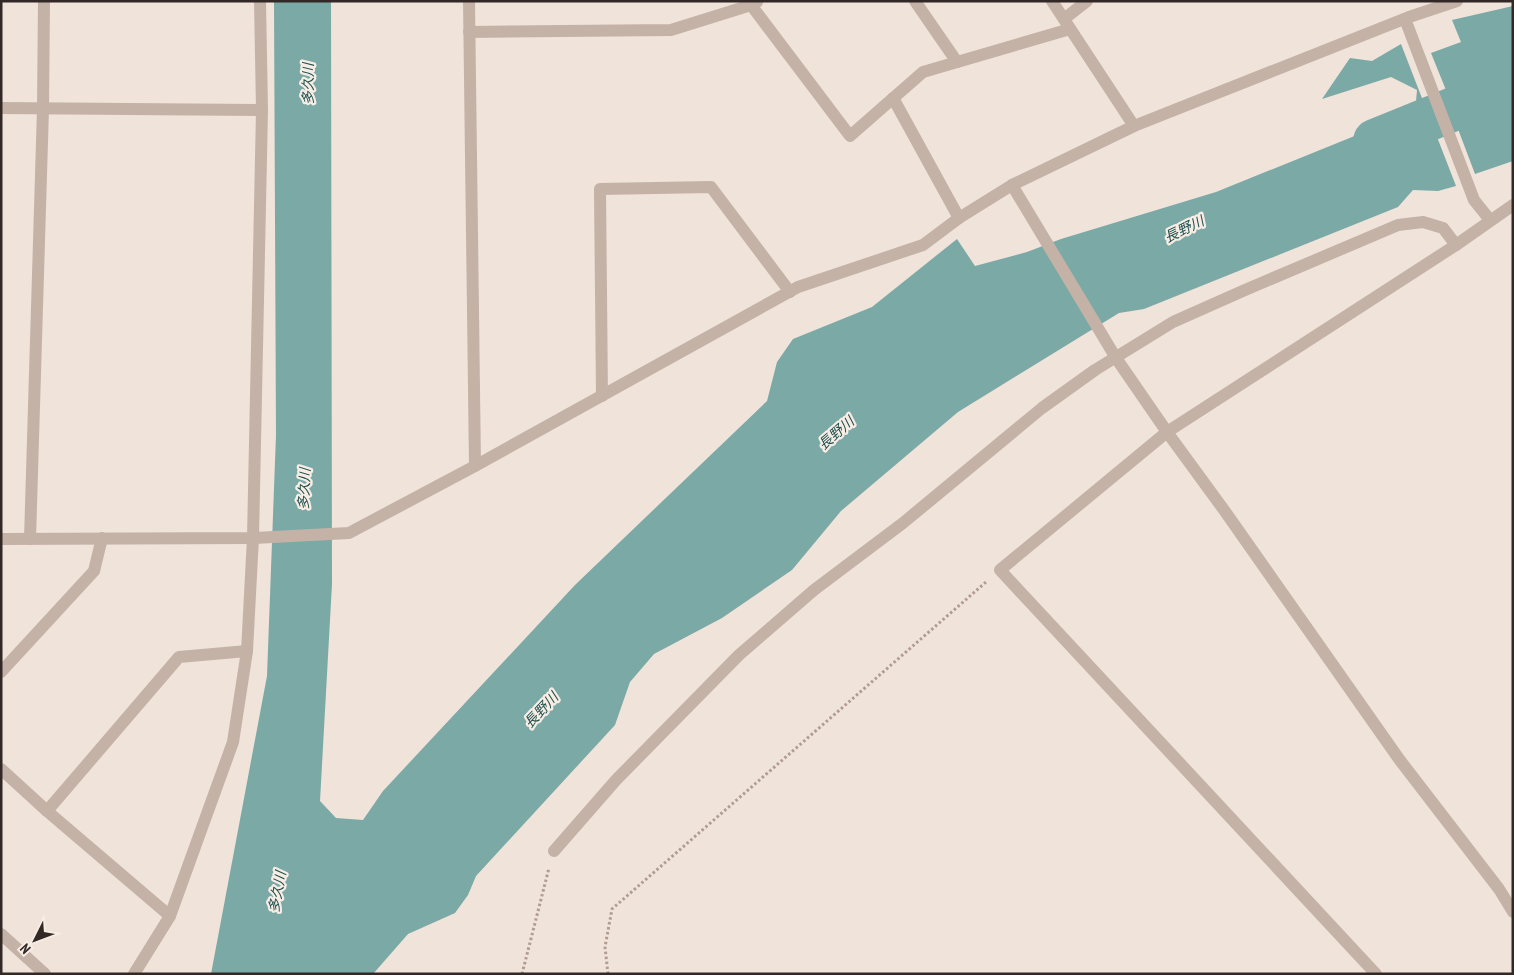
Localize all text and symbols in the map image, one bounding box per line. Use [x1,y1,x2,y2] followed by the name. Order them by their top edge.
[299,61,317,105] water label: 多久川
[1161,211,1209,246] water label: 長野川
[814,411,859,454] water label: 長野川
[294,466,314,510] water label: 多久川
[520,687,563,731] water label: 長野川
[264,868,290,914] water label: 多久川
[10,915,60,965] north arrow
[16,940,35,958] text: N

